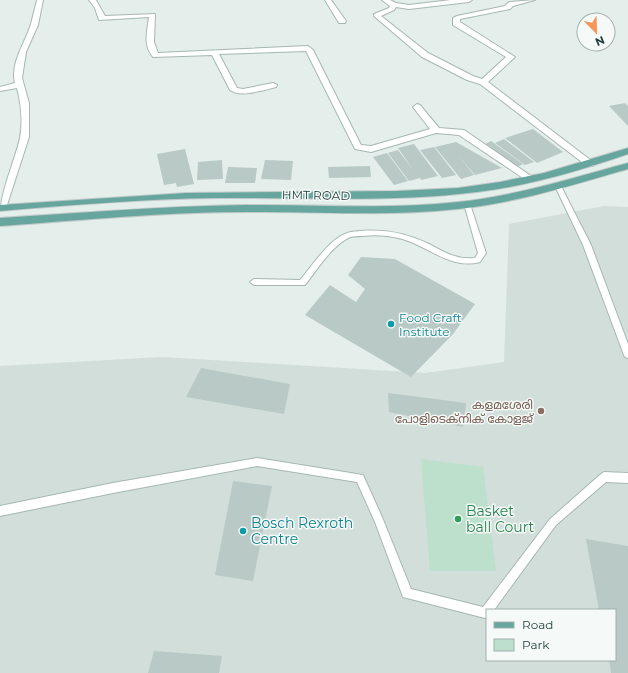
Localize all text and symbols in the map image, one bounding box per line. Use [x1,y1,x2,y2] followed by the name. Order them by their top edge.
[576,12,616,52] north arrow
[593,33,607,49] text: N
[282,187,350,203] street label: HMT ROAD
[399,310,462,339] place label: Food Craft Institute
[386,319,396,329] marker: Food Craft Institute
[395,397,534,426] place label: കളമശേരി പോളിടെക്നിക് കോളജ്
[536,406,546,416] marker: കളമശേരി പോളിടെക്നിക് കോളജ്
[466,502,535,536] place label: Basket ball Court
[251,514,353,548] place label: Bosch Rexroth Centre
[453,514,463,524] marker: Basket ball Court
[238,526,248,536] marker: Bosch Rexroth Centre
[486,609,616,661] legend
[522,617,553,632] text: Road
[522,637,550,652] text: Park

